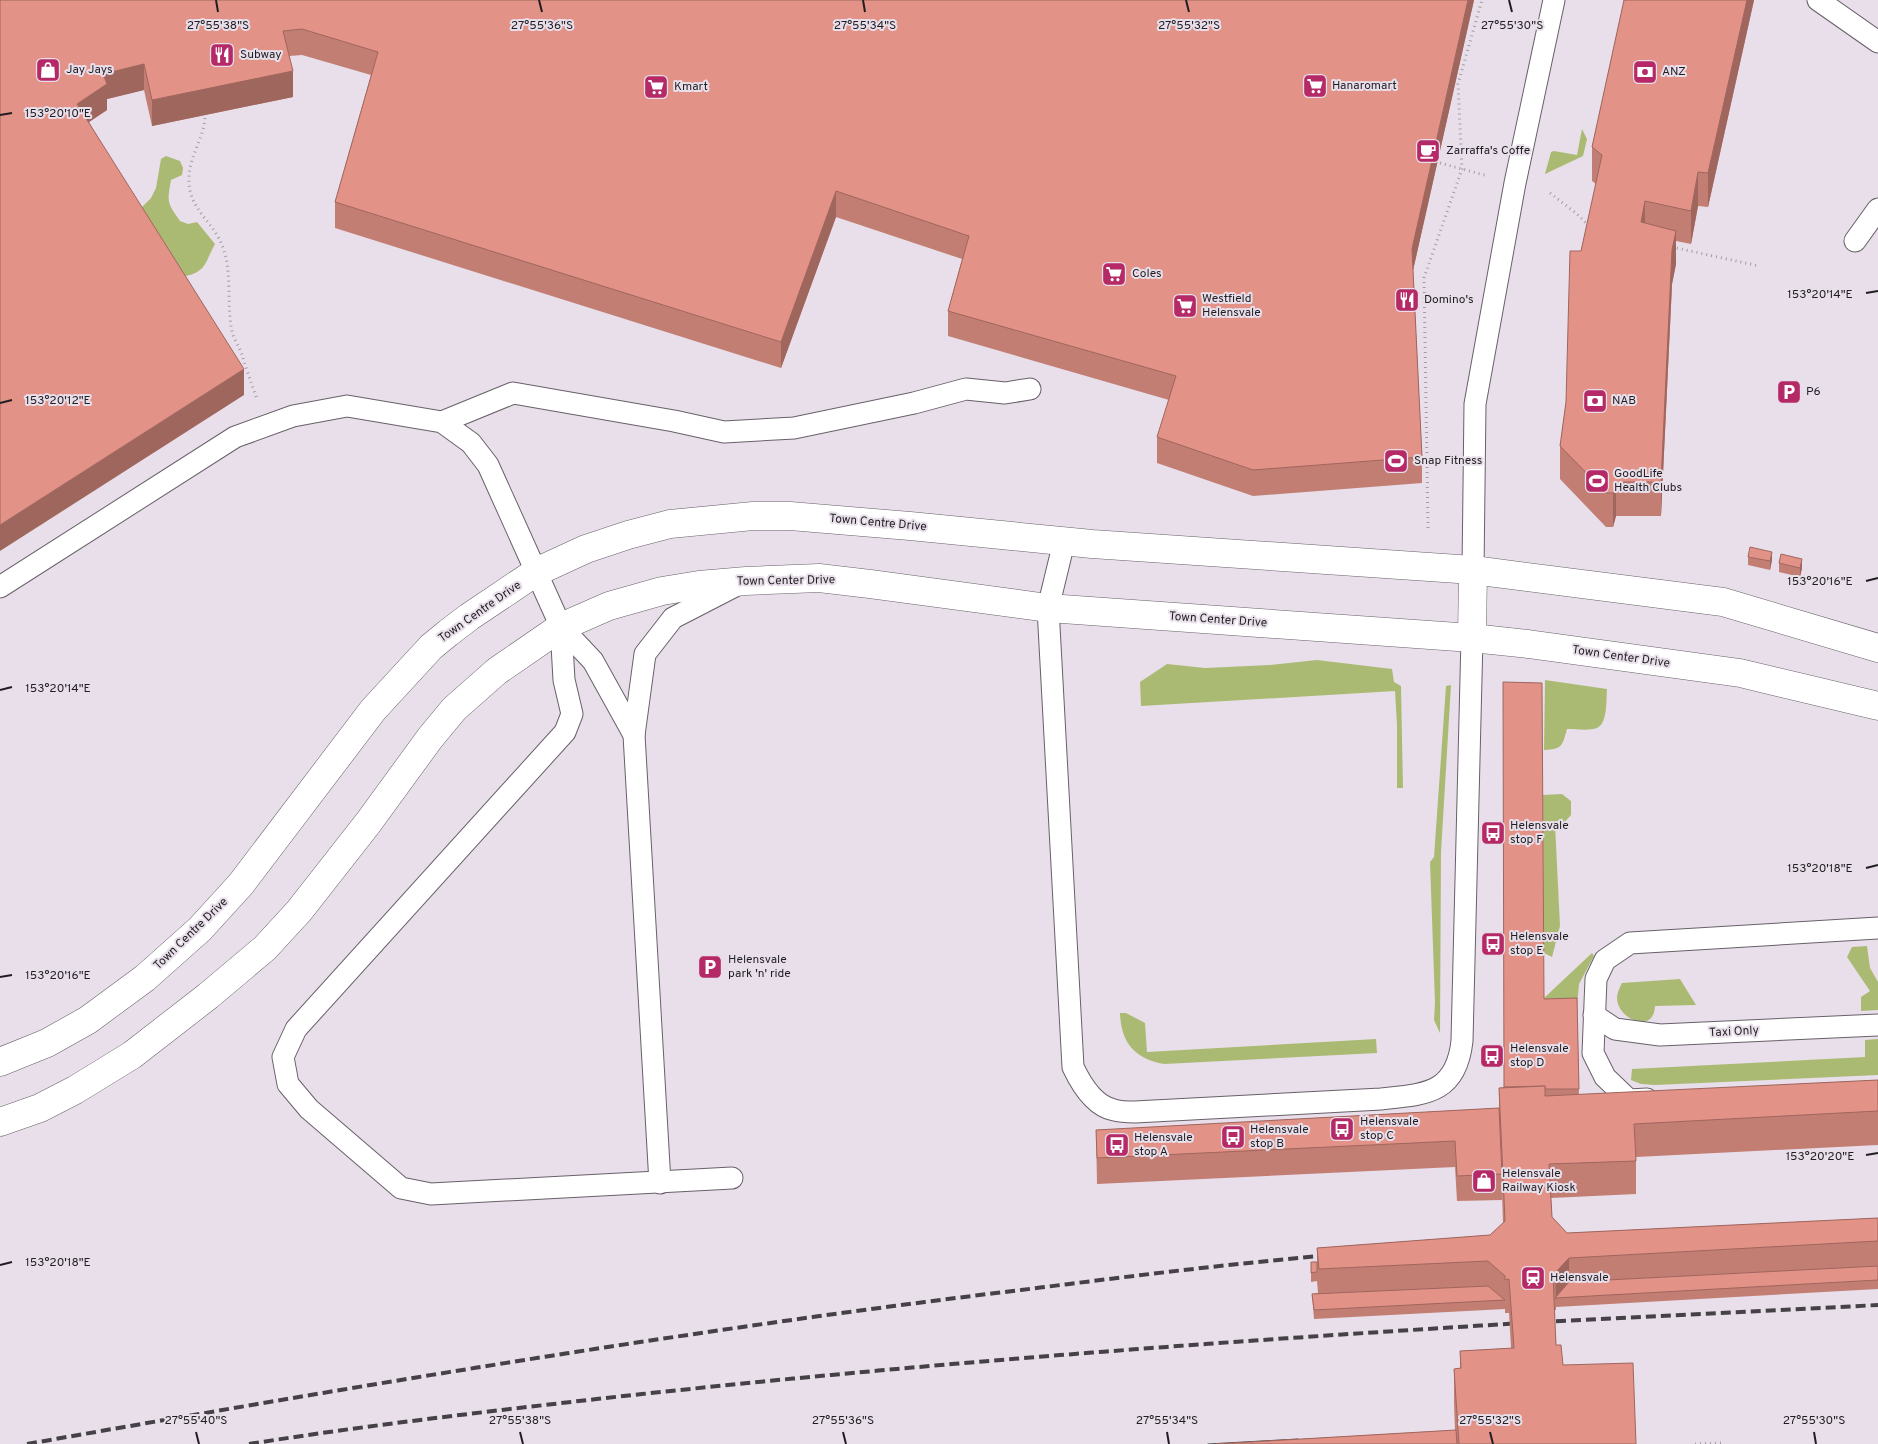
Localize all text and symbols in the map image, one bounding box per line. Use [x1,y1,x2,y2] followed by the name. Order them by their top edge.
[187,18,249,34] text: 27°55'38"S
[511,18,573,34] text: 27°55'36"S
[834,18,896,34] text: 27°55'34"S
[1158,18,1220,34] text: 27°55'32"S
[1481,18,1543,34] text: 27°55'30"S
[209,42,235,68] restaurant icon: Subway
[240,47,282,63] place label: Subway
[35,57,61,83] shop icon: Jay Jays
[1632,59,1658,85] bank icon: ANZ
[66,62,113,78] place label: Jay Jays
[1662,64,1686,80] place label: ANZ
[1302,73,1328,99] supermarket icon: Hanaromart
[643,74,669,100] supermarket icon: Kmart
[1332,78,1397,94] place label: Hanaromart
[674,79,708,95] place label: Kmart
[25,106,91,122] text: 153°20'10"E
[1415,138,1441,164] cafe icon: Zarraffa's Coffe
[1446,143,1530,159] place label: Zarraffa's Coffe
[1101,261,1127,287] supermarket icon: Coles
[1132,266,1162,282] place label: Coles
[1394,287,1420,313] restaurant icon: Domino's
[1787,287,1853,303] text: 153°20'14"E
[1202,291,1261,321] place label: Westfield Helensvale
[1424,292,1474,308] place label: Domino's
[1172,293,1198,319] supermarket icon: Westfield Helensvale
[1776,379,1802,405] parking icon: P6
[1806,384,1821,400] place label: P6
[1582,388,1608,414] bank icon: NAB
[25,393,91,409] text: 153°20'12"E
[1612,393,1636,409] place label: NAB
[1383,448,1409,474] sports icon: Snap Fitness
[1414,453,1482,469] place label: Snap Fitness
[1614,466,1682,496] place label: GoodLife Health Clubs
[1584,468,1610,494] sports icon: GoodLife Health Clubs
[829,511,927,535] street label: Town Centre Drive
[737,572,835,590] street label: Town Center Drive
[1787,574,1853,590] text: 153°20'16"E
[435,577,525,647] street label: Town Centre Drive
[1168,609,1268,631] street label: Town Center Drive
[1571,642,1671,672] street label: Town Center Drive
[25,681,91,697] text: 153°20'14"E
[1510,818,1569,848] place label: Helensvale stop F
[1480,820,1506,846] bus stop icon: Helensvale stop F
[1787,861,1853,877] text: 153°20'18"E
[150,894,232,974] street label: Town Centre Drive
[1510,929,1569,959] place label: Helensvale stop E
[1480,931,1506,957] bus stop icon: Helensvale stop E
[728,952,791,982] place label: Helensvale park 'n' ride
[697,954,723,980] parking icon: Helensvale park 'n' ride
[25,968,91,984] text: 153°20'16"E
[1709,1023,1759,1041] street label: Taxi Only
[1510,1041,1569,1071] place label: Helensvale stop D
[1479,1043,1505,1069] bus stop icon: Helensvale stop D
[1360,1114,1419,1144] place label: Helensvale stop C
[1329,1116,1355,1142] bus stop icon: Helensvale stop C
[1250,1122,1309,1152] place label: Helensvale stop B
[1220,1124,1246,1150] bus stop icon: Helensvale stop B
[1134,1130,1193,1160] place label: Helensvale stop A
[1104,1132,1130,1158] bus stop icon: Helensvale stop A
[1786,1149,1854,1165] text: 153°20'20"E
[1502,1166,1576,1196] place label: Helensvale Railway Kiosk
[1471,1168,1497,1194] shop icon: Helensvale Railway Kiosk
[25,1255,91,1271] text: 153°20'18"E
[1520,1265,1546,1291] station icon: Helensvale
[1550,1270,1609,1286] place label: Helensvale
[164,1413,228,1429] text: 27°55'40"S
[489,1413,551,1429] text: 27°55'38"S
[812,1413,874,1429] text: 27°55'36"S
[1136,1413,1198,1429] text: 27°55'34"S
[1459,1413,1521,1429] text: 27°55'32"S
[1783,1413,1845,1429] text: 27°55'30"S

